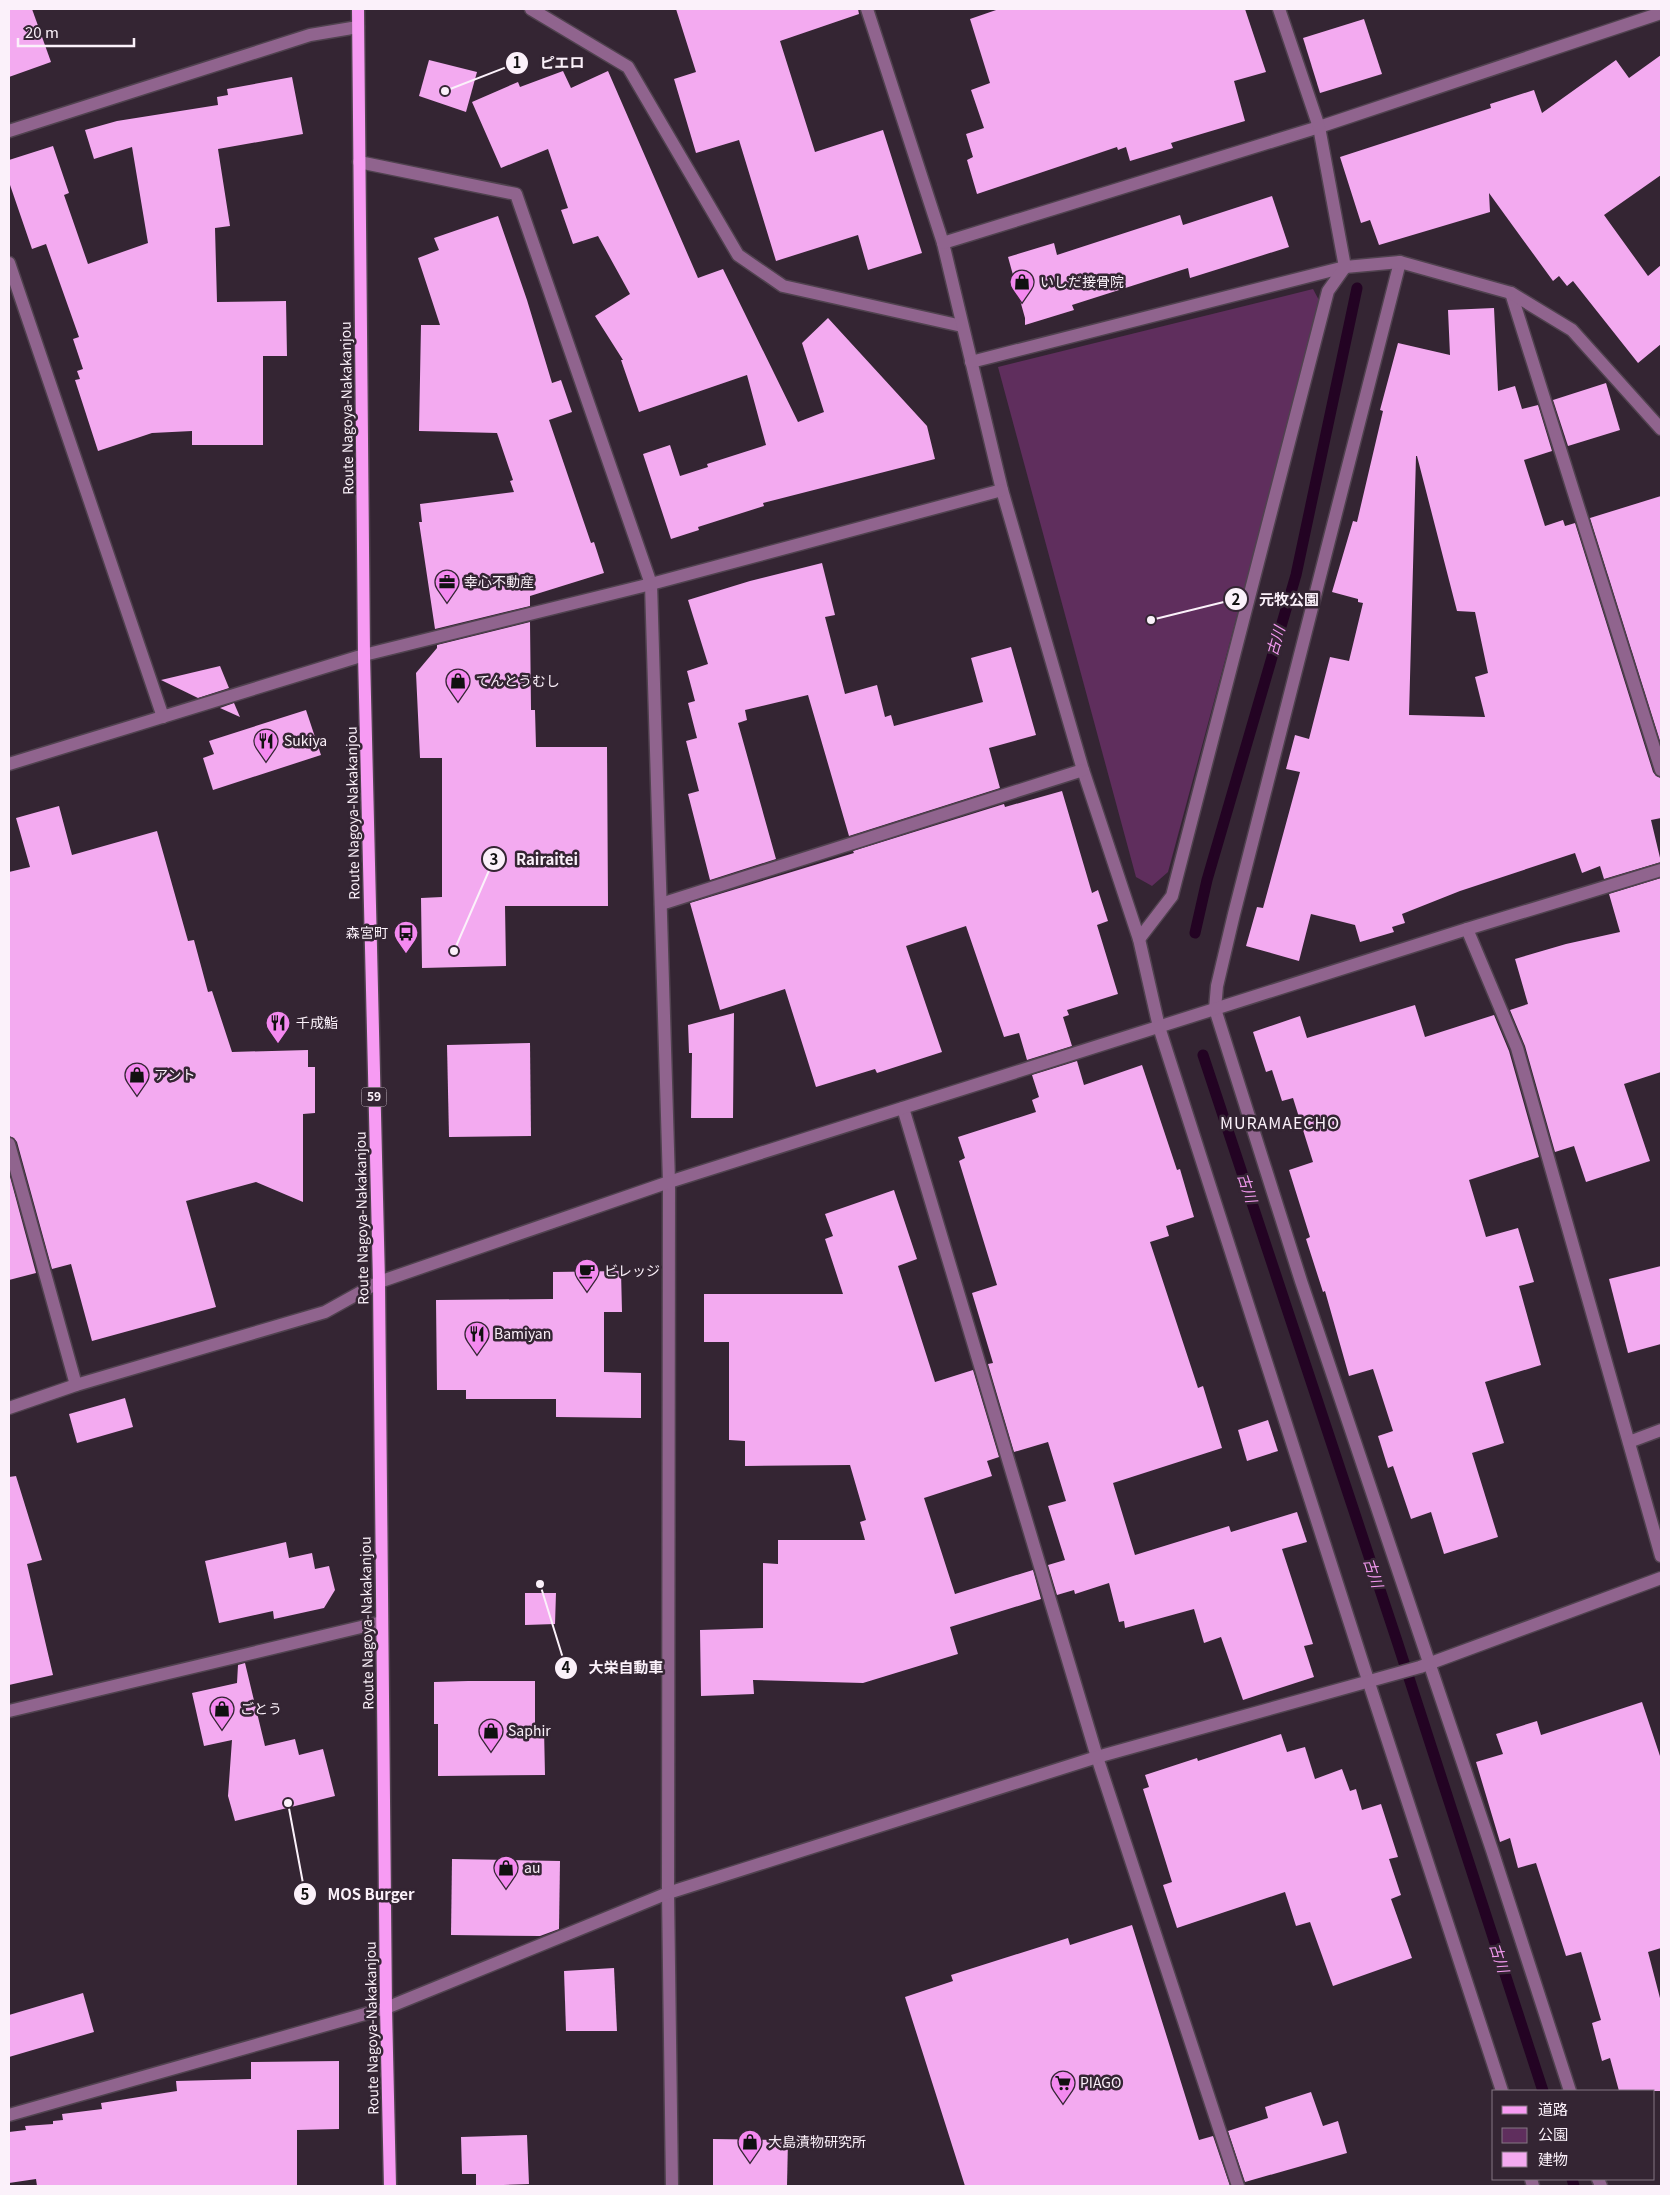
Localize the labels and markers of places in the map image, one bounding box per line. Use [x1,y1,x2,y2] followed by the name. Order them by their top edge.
[504,48,594,78] callout: ピエロ
[1009,269,1035,303] shop icon: いしだ接骨院
[1040,271,1124,291] place label: いしだ接骨院
[434,569,460,603] office icon: 幸心不動産
[464,571,534,591] place label: 幸心不動産
[1224,584,1329,614] callout: 元牧公園
[445,668,471,702] shop icon: てんとうむし
[476,670,560,690] place label: てんとうむし
[253,728,279,762] restaurant icon: Sukiya
[284,730,327,750] place label: Sukiya
[481,844,588,874] callout: Rairaitei
[393,920,419,954] bus stop icon: 森宮町
[346,922,388,942] place label: 森宮町
[265,1010,291,1044] restaurant icon: 千成鮨
[296,1012,338,1032] place label: 千成鮨
[124,1062,150,1096] shop icon: アント
[154,1064,195,1084] place label: アント
[574,1258,600,1292] cafe icon: ビレッジ
[604,1260,660,1280] place label: ビレッジ
[464,1321,490,1355] restaurant icon: Bamiyan
[494,1323,551,1343] place label: Bamiyan
[554,1653,674,1683] callout: 大栄自動車
[209,1696,235,1730] shop icon: ごとう
[240,1698,282,1718] place label: ごとう
[478,1718,504,1752] shop icon: Saphir
[508,1720,551,1740] place label: Saphir
[493,1855,519,1889] shop icon: au
[524,1857,540,1877] place label: au
[292,1879,424,1909] callout: MOS Burger
[1050,2070,1076,2104] supermarket icon: PIAGO
[1080,2072,1121,2092] place label: PIAGO
[737,2129,763,2163] shop icon: 大島漬物研究所
[768,2131,866,2151] place label: 大島漬物研究所

